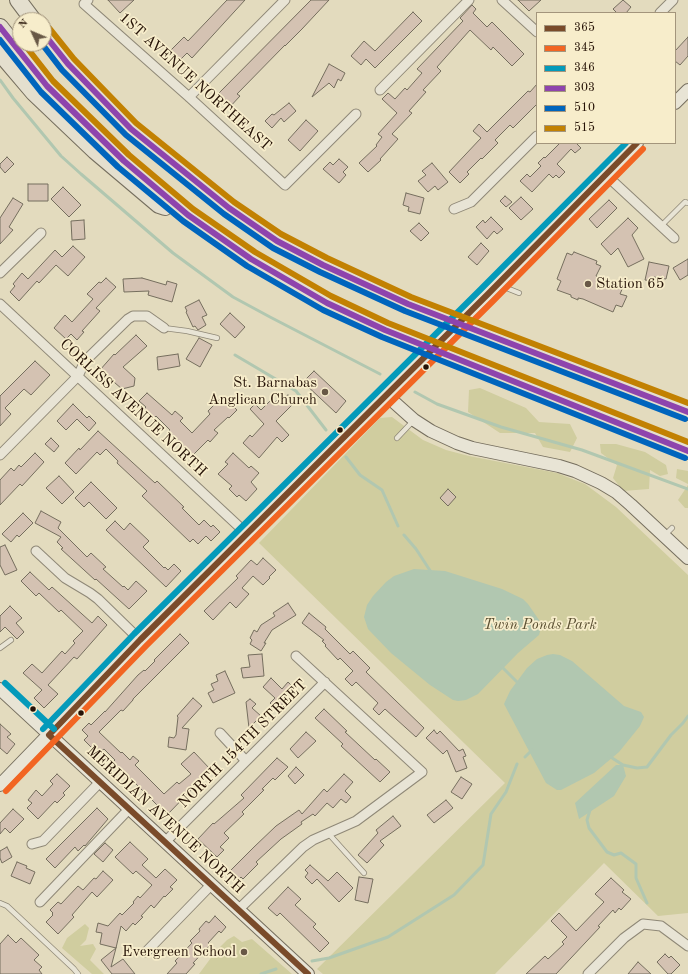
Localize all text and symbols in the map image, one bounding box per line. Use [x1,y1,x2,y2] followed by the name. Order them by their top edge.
[115,9,275,155] street label: 1ST AVENUE NORTHEAST
[12,12,52,52] north arrow
[536,12,676,144] legend
[17,17,31,31] text: N
[574,22,595,34] text: 365
[574,42,595,54] text: 345
[574,62,595,74] text: 346
[574,82,595,94] text: 303
[574,102,595,114] text: 510
[574,122,595,134] text: 515
[596,275,664,293] place label: Station 65
[583,279,593,289] marker: Station 65
[56,335,210,481] street label: CORLISS AVENUE NORTH
[421,362,431,372] unlabelled marker
[208,374,317,409] place label: St. Barnabas Anglican Church
[320,387,330,397] marker: St. Barnabas Anglican Church
[335,425,345,435] unlabelled marker
[483,616,597,634] park label: Twin Ponds Park
[175,676,311,812] street label: NORTH 154TH STREET
[28,704,38,714] unlabelled marker
[76,708,86,718] unlabelled marker
[83,742,247,898] street label: MERIDIAN AVENUE NORTH
[122,943,236,961] place label: Evergreen School
[239,947,249,957] marker: Evergreen School

